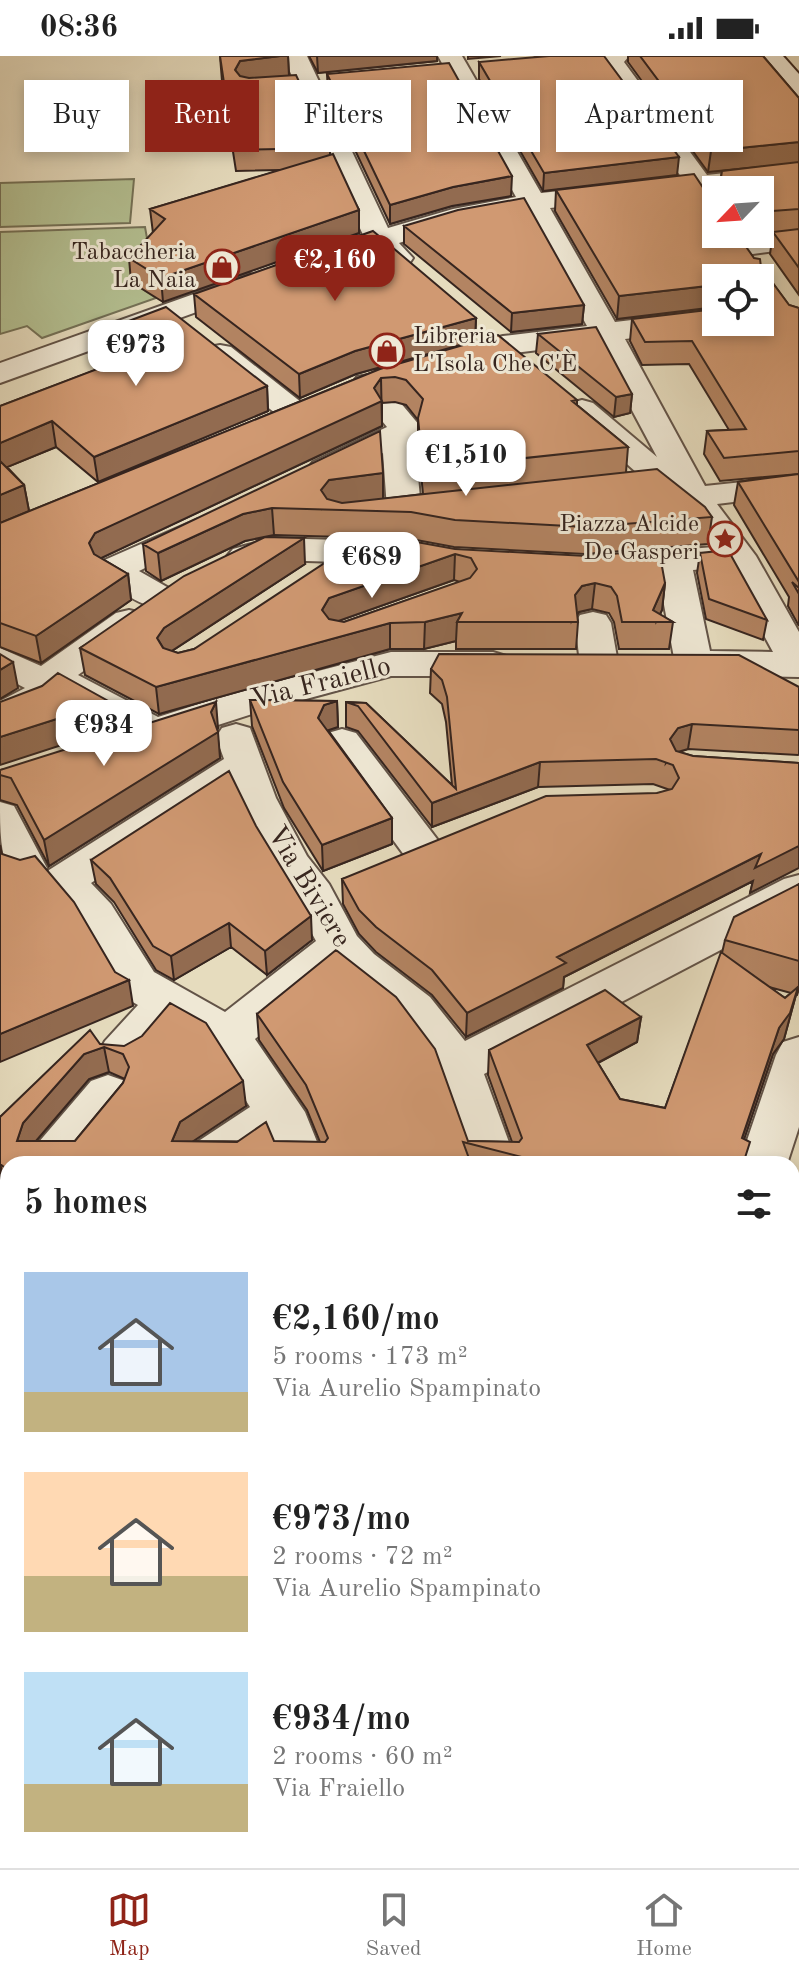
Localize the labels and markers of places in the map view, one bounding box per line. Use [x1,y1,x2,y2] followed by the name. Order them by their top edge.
[270,235,400,303] pin: €2,160
[71,241,196,293] place label: Tabaccheria La Naia
[203,248,241,286] shop icon: Tabaccheria La Naia
[89,320,183,388] pin: €973
[413,325,577,377] place label: Libreria L'Isola Che C'È
[368,332,406,370] shop icon: Libreria L'Isola Che C'È
[401,430,531,498] pin: €1,510
[559,513,699,565] place label: Piazza Alcide De Gasperi
[706,520,744,558] place icon: Piazza Alcide De Gasperi
[325,532,419,600] pin: €689
[57,700,151,768] pin: €934

